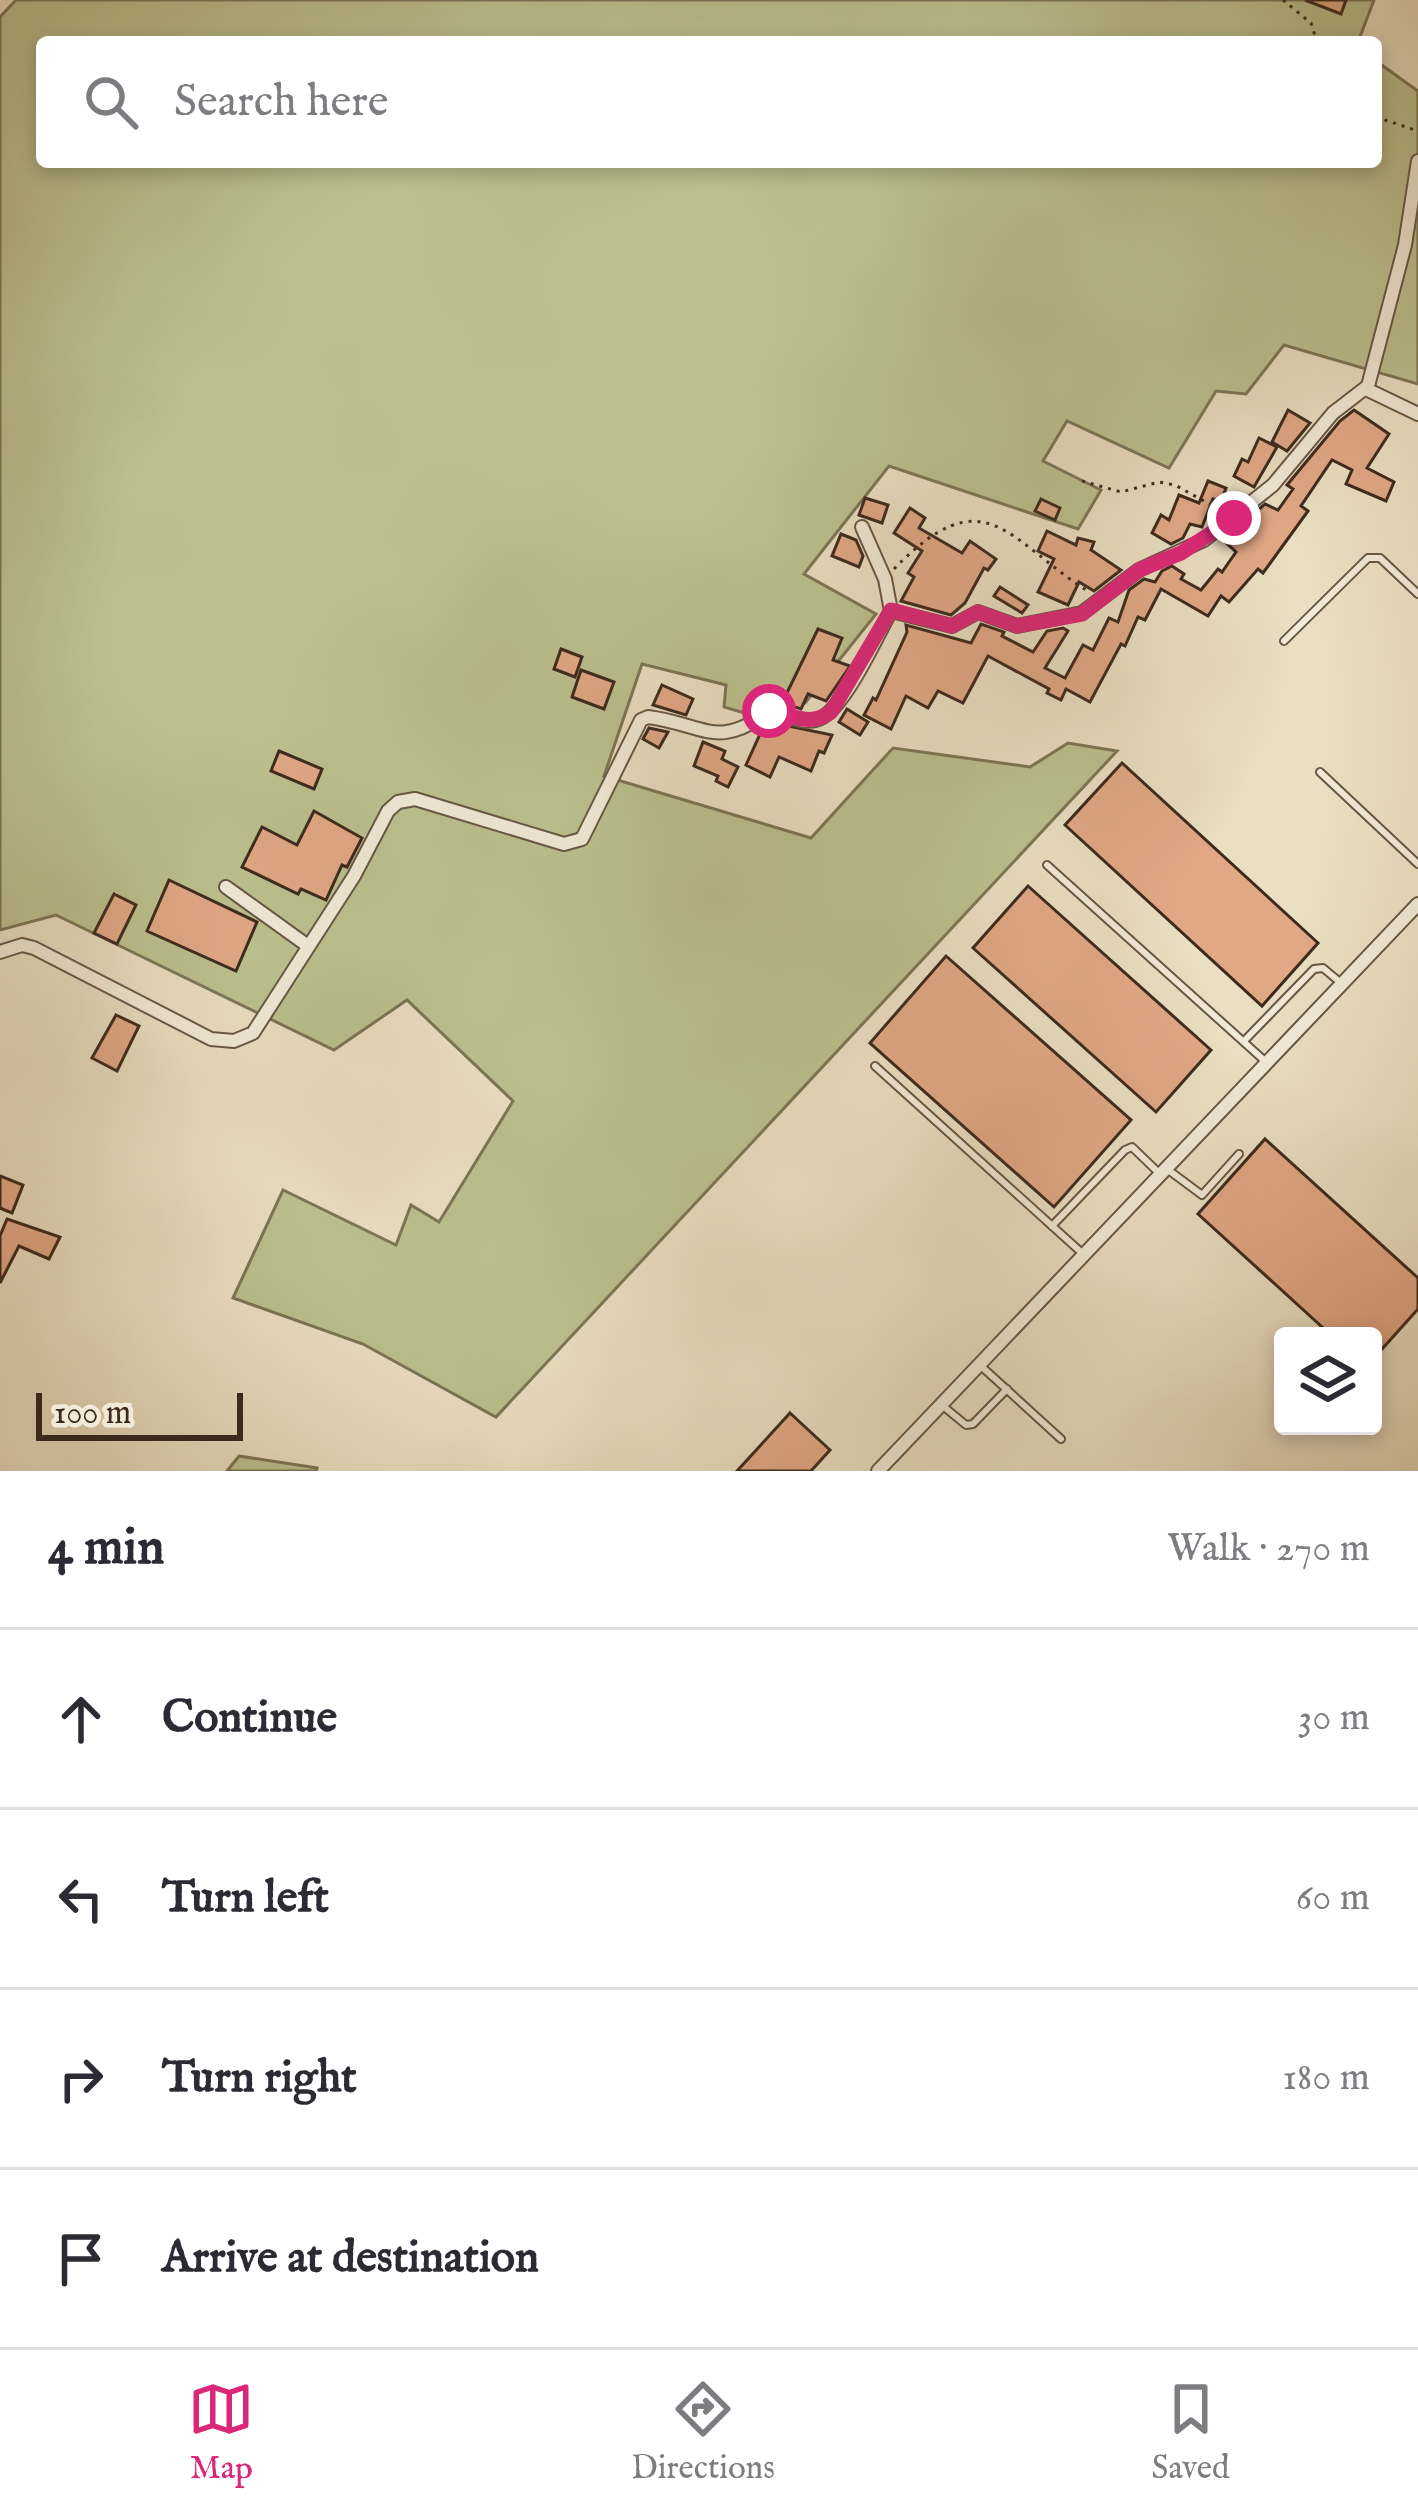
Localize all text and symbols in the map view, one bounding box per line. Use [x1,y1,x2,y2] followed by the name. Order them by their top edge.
[36,36,1382,168] search box
[78,69,144,135] icon: search
[174,74,388,131] text: Search here
[1207,491,1261,545] route end
[742,684,796,738] route start
[1274,1327,1382,1435] map controls
[1274,1327,1382,1435] button: layers
[36,1387,243,1440] scale bar
[54,1393,131,1435] text: 100 m
[48,1517,164,1582] text: 4 min
[1167,1525,1370,1574] text: Walk · 270 m
[48,1686,114,1752] icon: ahead
[162,1690,337,1747] text: Continue
[1298,1694,1370,1743] text: 30 m
[48,1866,114,1932] icon: left
[162,1870,329,1927] text: Turn left
[1296,1874,1370,1923] text: 60 m
[48,2046,114,2112] icon: right
[162,2050,357,2107] text: Turn right
[1282,2054,1370,2103] text: 180 m
[48,2226,114,2292] icon: arrive
[162,2230,539,2287] text: Arrive at destination
[188,2376,254,2490] tab: Map
[631,2376,775,2490] tab: Directions
[1152,2376,1230,2490] tab: Saved

